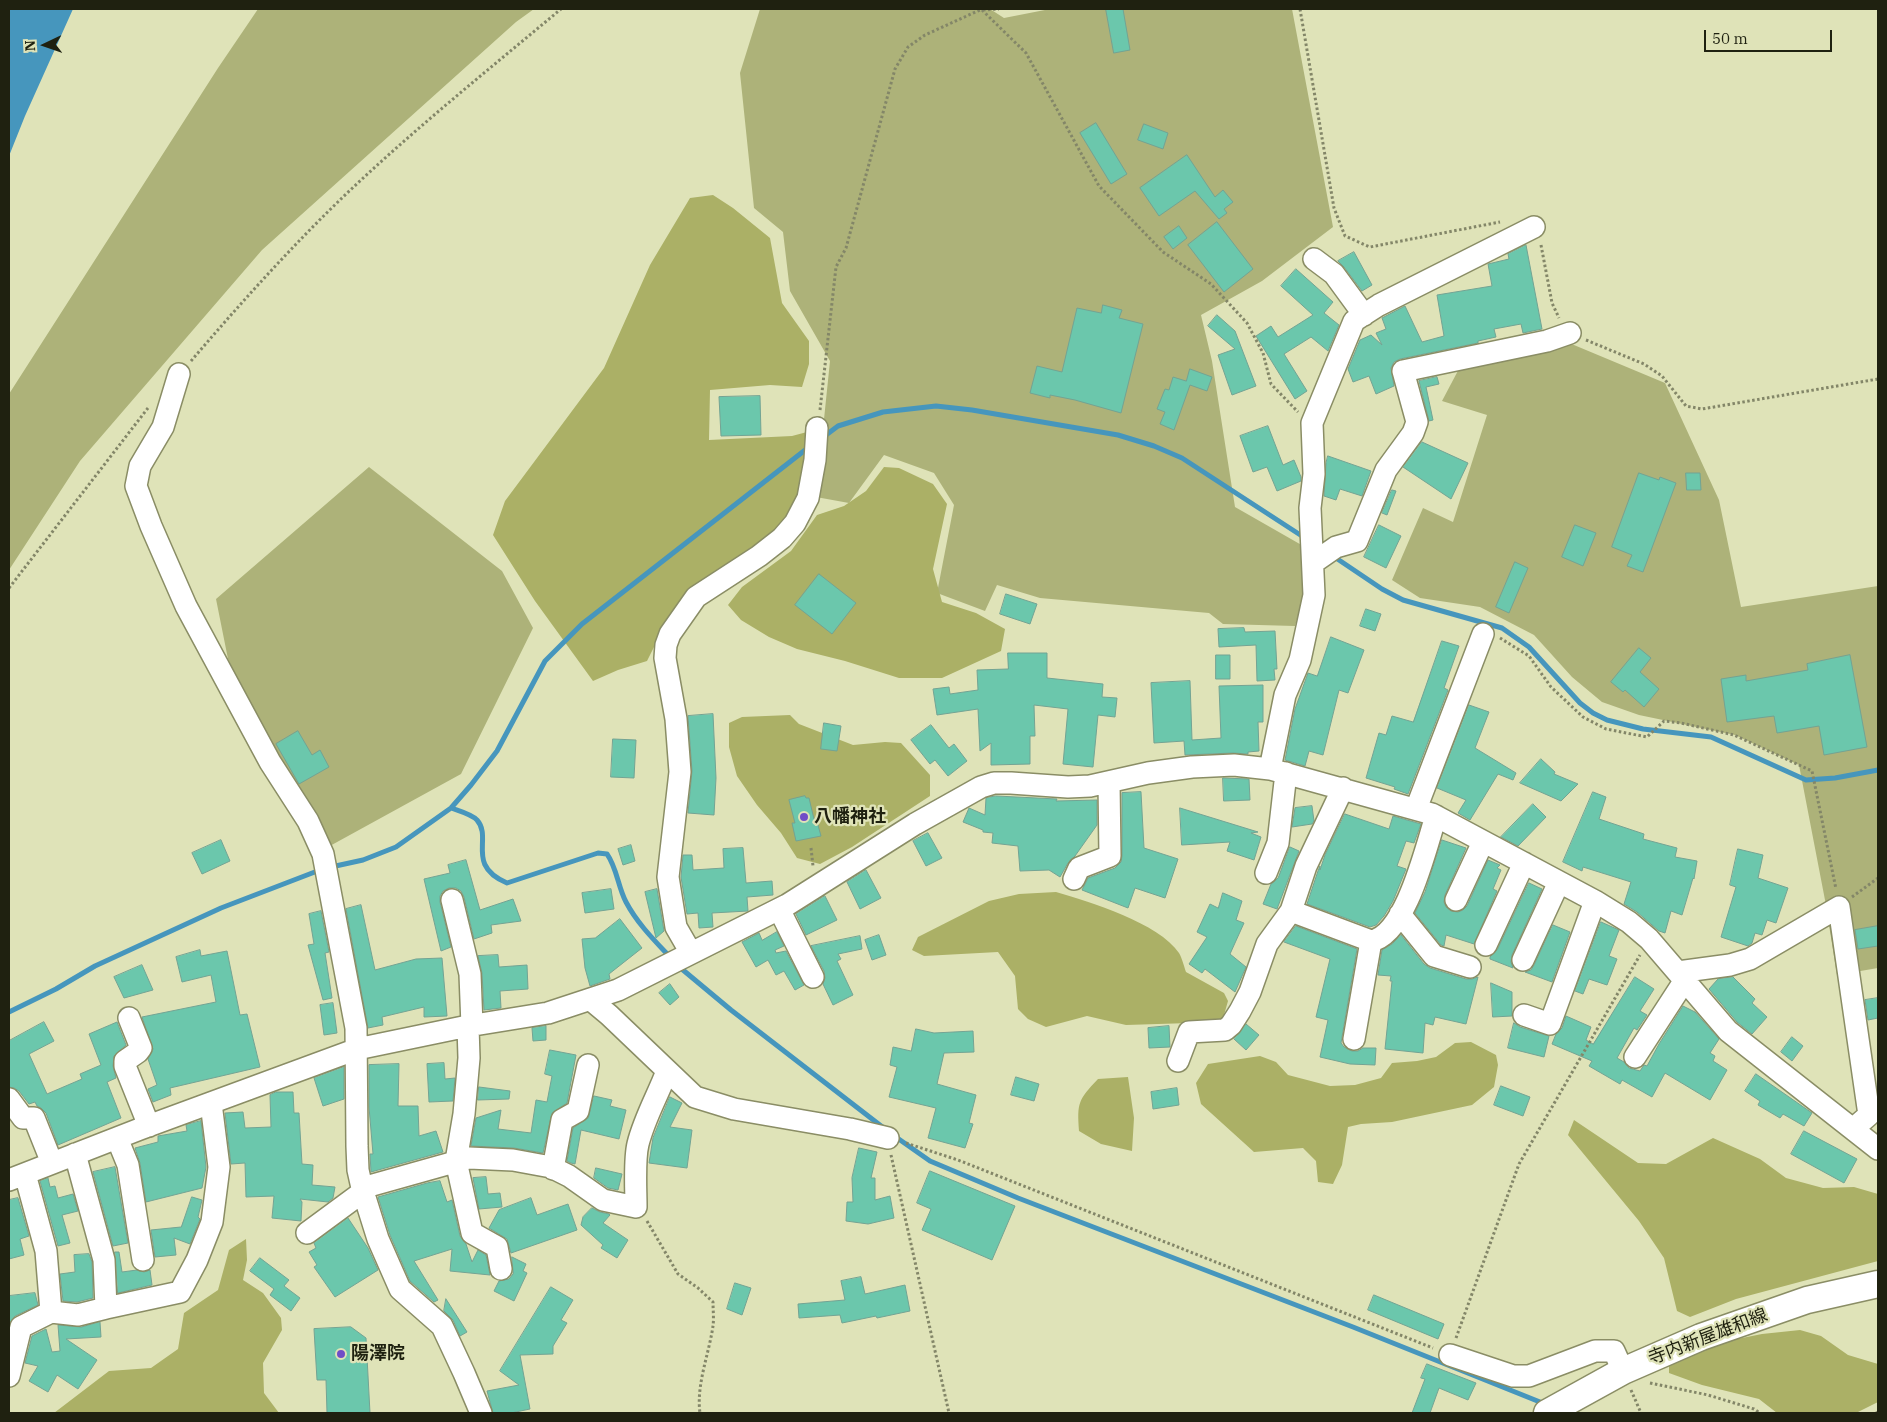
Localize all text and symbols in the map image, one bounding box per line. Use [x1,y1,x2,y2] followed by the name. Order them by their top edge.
[20,20,70,70] north arrow
[1707,20,1834,52] scale bar
[1712,29,1748,48] text: 50 m
[21,40,39,52] text: N
[814,806,886,828] place label: 八幡神社
[798,811,810,823] marker: 八幡神社
[1645,1304,1771,1370] street label: 寺内新屋雄和線
[351,1343,405,1365] place label: 陽澤院
[335,1348,347,1360] marker: 陽澤院

